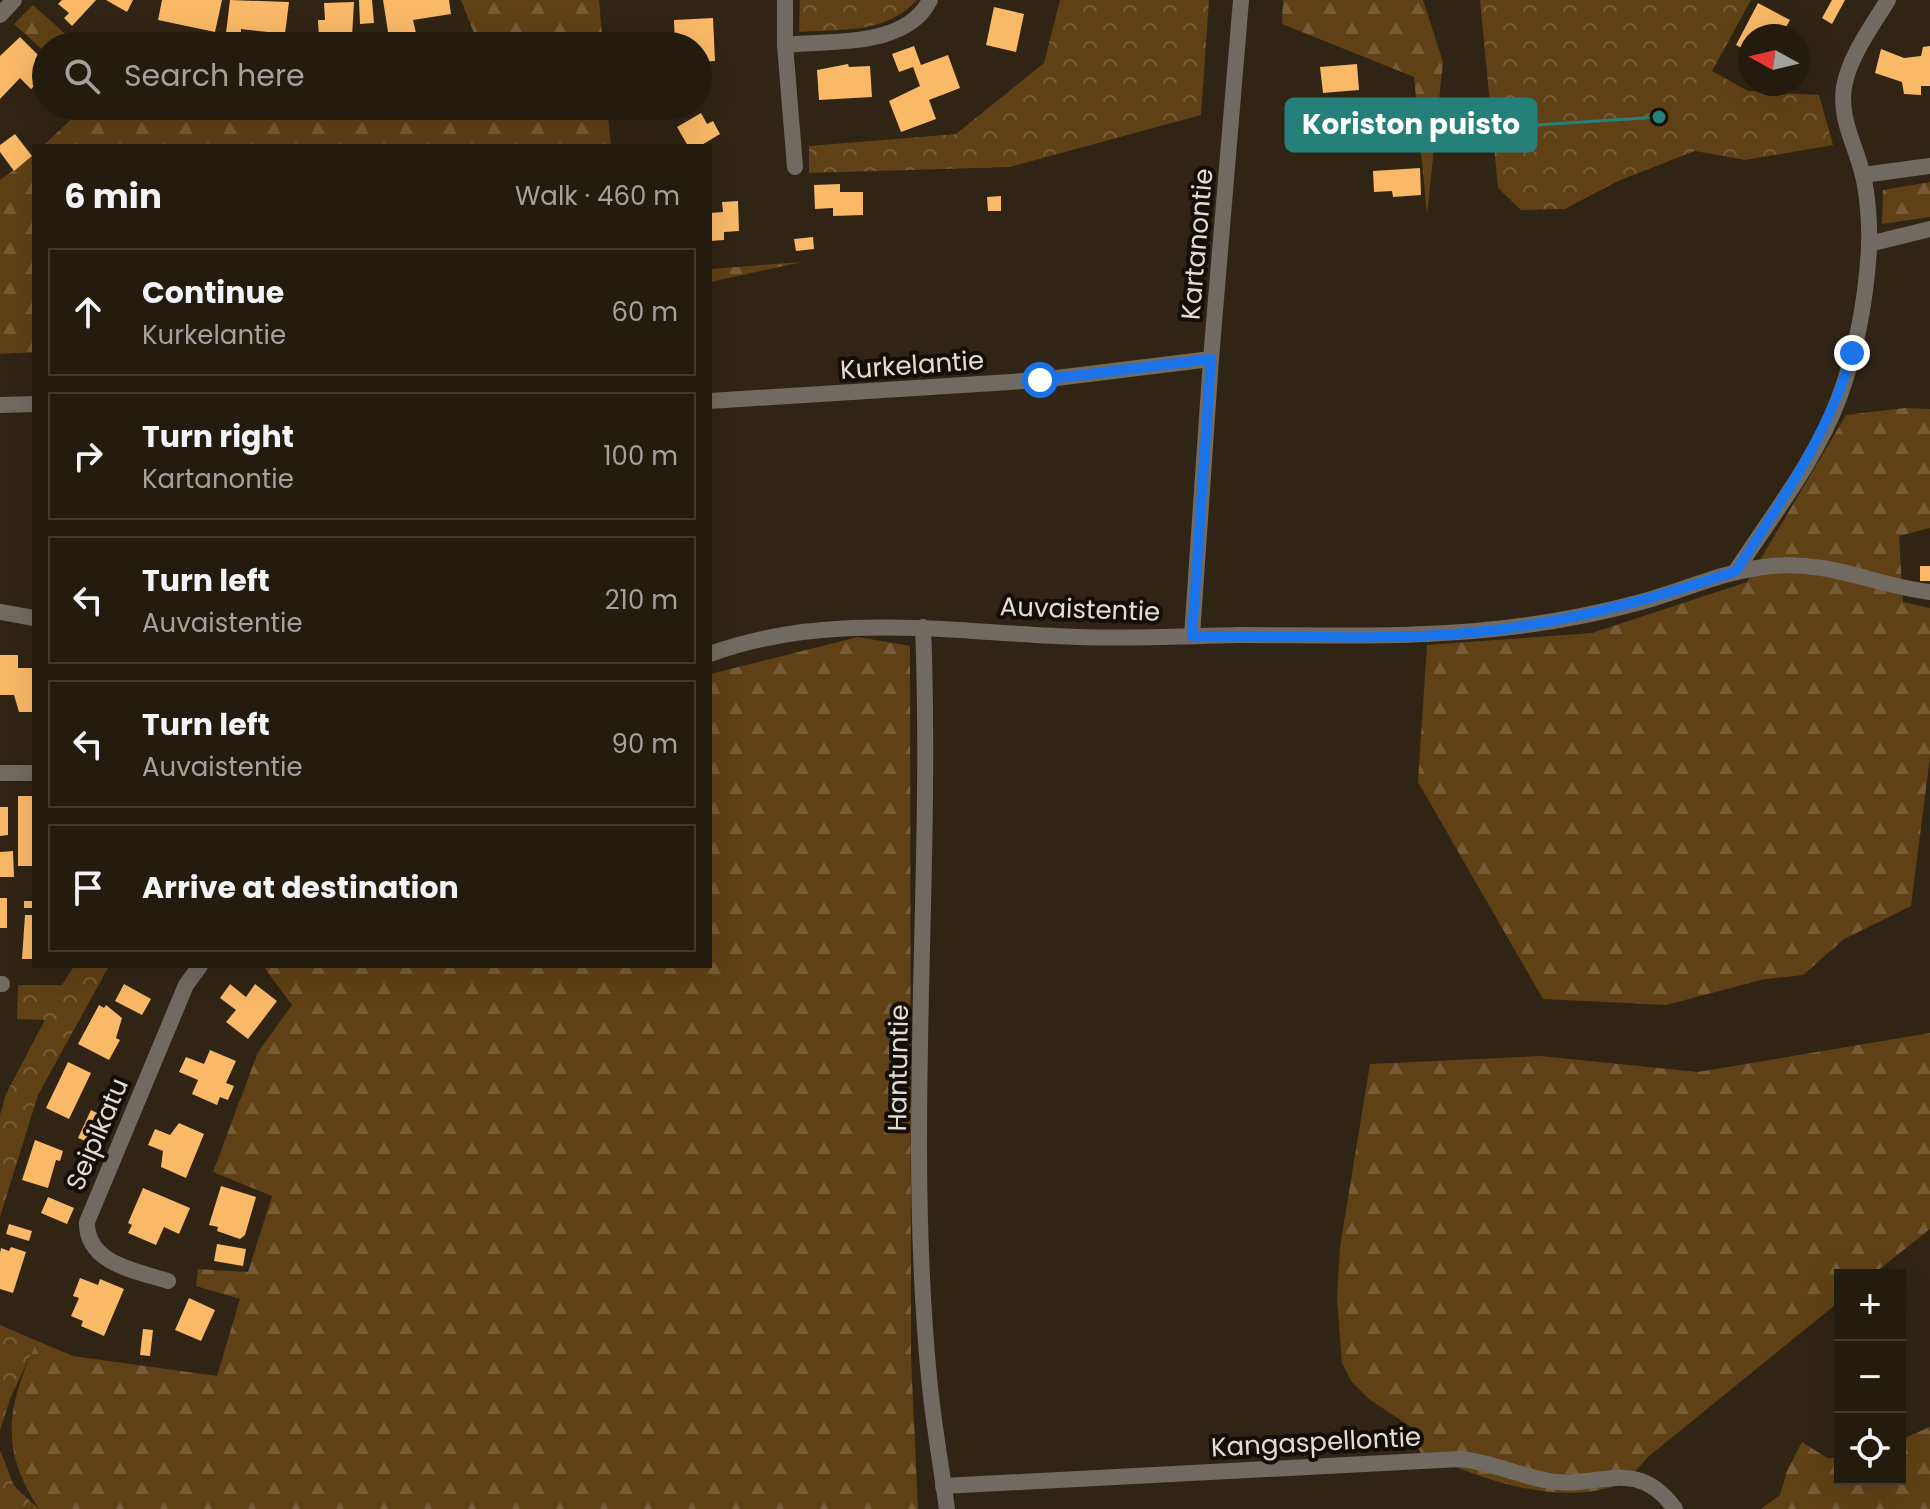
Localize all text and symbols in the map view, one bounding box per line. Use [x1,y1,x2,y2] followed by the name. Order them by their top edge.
[1738,24,1810,96] north arrow
[32,32,712,120] search box
[60,54,104,98] icon: search
[124,54,305,97] text: Search here
[1286,99,1536,151] callout: Koriston puisto
[1302,105,1520,144] text: Koriston puisto
[1172,167,1222,321] street label: Kartanontie
[64,172,162,220] text: 6 min
[515,178,680,214] text: Walk · 460 m
[142,271,284,314] text: Continue
[66,290,110,334] icon: ahead
[611,294,678,330] text: 60 m
[142,317,286,353] text: Kurkelantie
[1834,335,1870,371] route end
[839,342,985,388] street label: Kurkelantie
[1022,362,1058,398] route start
[142,415,294,458] text: Turn right
[66,434,110,478] icon: right
[603,438,678,474] text: 100 m
[142,461,294,497] text: Kartanontie
[142,559,270,602] text: Turn left
[66,578,110,622] icon: left
[605,582,678,618] text: 210 m
[999,588,1161,630] street label: Auvaistentie
[142,605,303,641] text: Auvaistentie
[142,703,270,746] text: Turn left
[66,722,110,766] icon: left
[612,726,678,762] text: 90 m
[142,749,303,785] text: Auvaistentie
[66,866,110,910] icon: arrive
[142,866,459,909] text: Arrive at destination
[879,1004,917,1132] street label: Hantuntie
[57,1072,137,1196] street label: Seipikatu
[1834,1269,1906,1485] map controls
[1834,1269,1906,1341] button: +
[1834,1341,1906,1413] button: −
[1834,1413,1906,1485] button: locate
[1210,1419,1422,1465] street label: Kangaspellontie

